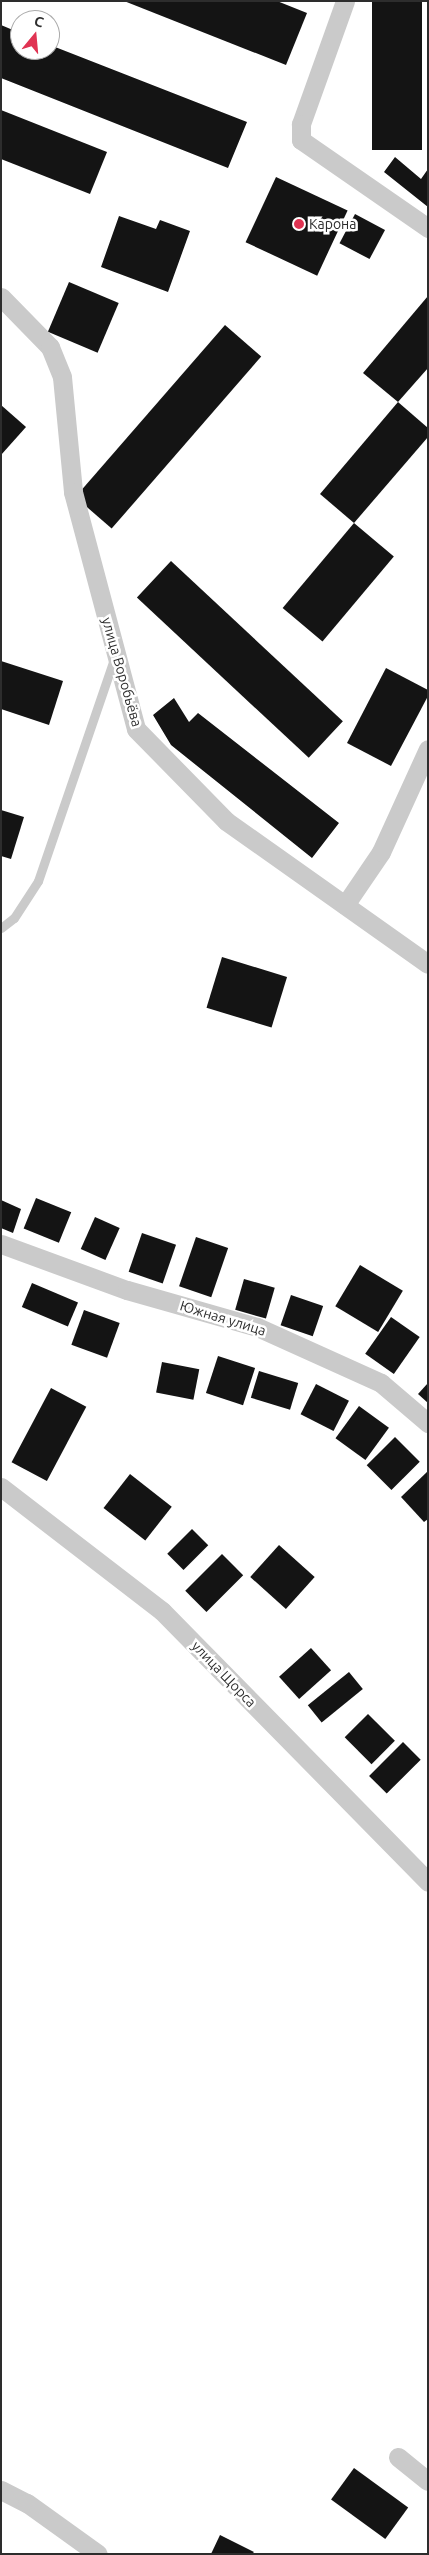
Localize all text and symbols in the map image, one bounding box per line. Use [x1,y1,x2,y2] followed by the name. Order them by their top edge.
[10,10,60,60] north arrow
[32,13,46,31] text: С
[309,216,356,232] place label: Карона
[293,218,305,230] marker: Карона
[98,615,146,729] street label: улица Воробьёва
[178,1297,268,1339] street label: Южная улица
[188,1637,260,1711] street label: улица Щорса

